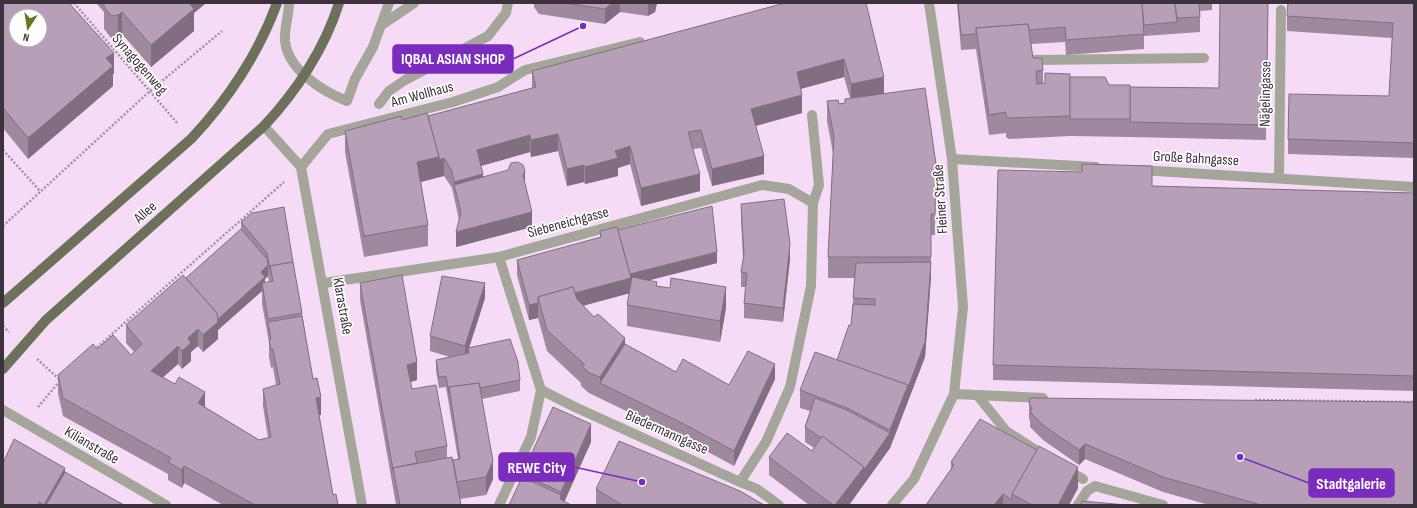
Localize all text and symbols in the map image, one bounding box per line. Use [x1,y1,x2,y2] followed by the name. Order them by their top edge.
[8,8,48,48] north arrow
[22,30,30,44] text: N
[108,30,171,99] street label: Synagogenweg
[393,45,513,73] callout: IQBAL ASIAN SHOP
[401,50,505,69] text: IQBAL ASIAN SHOP
[1255,61,1276,127] street label: Nägelingasse
[388,77,455,112] street label: Am Wollhaus
[1153,147,1239,170] street label: Große Bahngasse
[929,164,952,234] street label: Fleiner Straße
[129,197,161,228] street label: Allee
[525,203,611,242] street label: Siebeneichgasse
[328,276,357,336] street label: Klarastraße
[622,406,711,459] street label: Biedermanngasse
[61,422,122,469] street label: Kilianstraße
[499,453,574,481] callout: REWE City
[508,459,567,478] text: REWE City
[1309,469,1394,497] callout: Stadtgalerie
[1316,475,1386,494] text: Stadtgalerie

